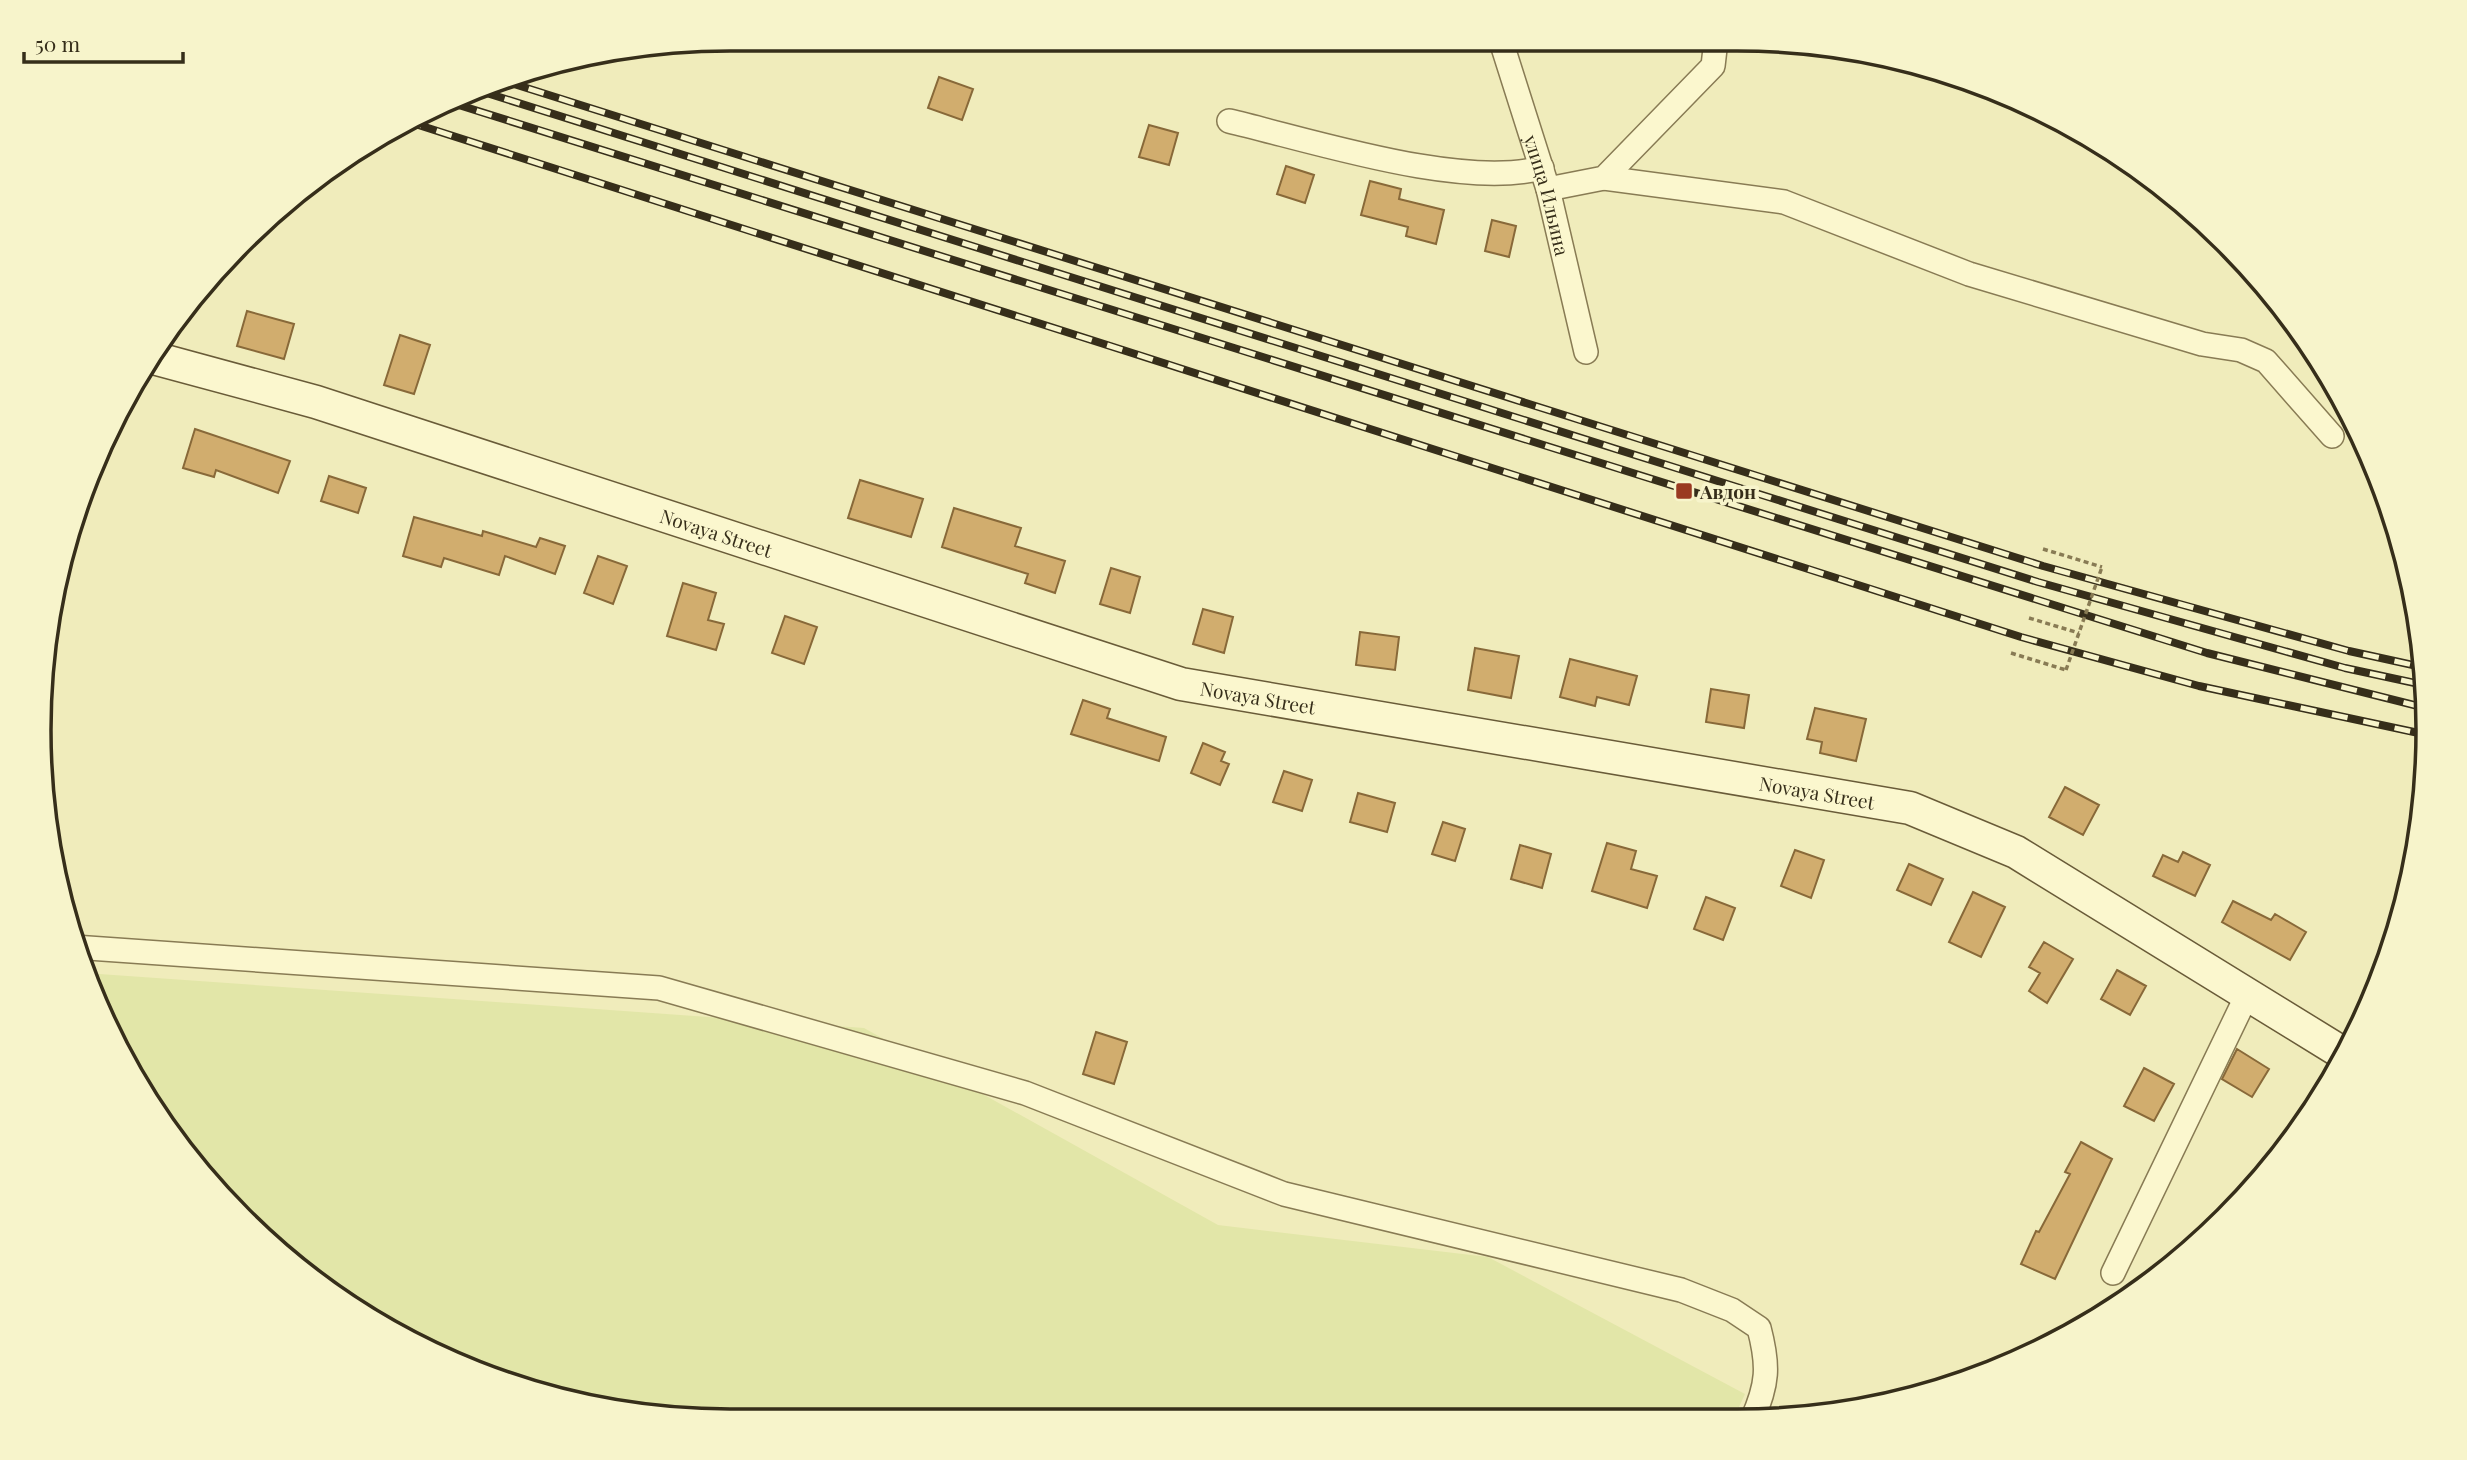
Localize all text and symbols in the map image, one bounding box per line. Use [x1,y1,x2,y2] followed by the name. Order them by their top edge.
[24,21,184,65] scale bar
[35,29,81,57] text: 50 m
[1518,130,1576,259] street label: улица Ильина
[1699,478,1756,504] place label: Авдон
[1674,481,1694,501] marker: Авдон
[657,502,776,563] street label: Novaya Street
[1199,675,1318,720] street label: Novaya Street
[1758,770,1877,815] street label: Novaya Street

